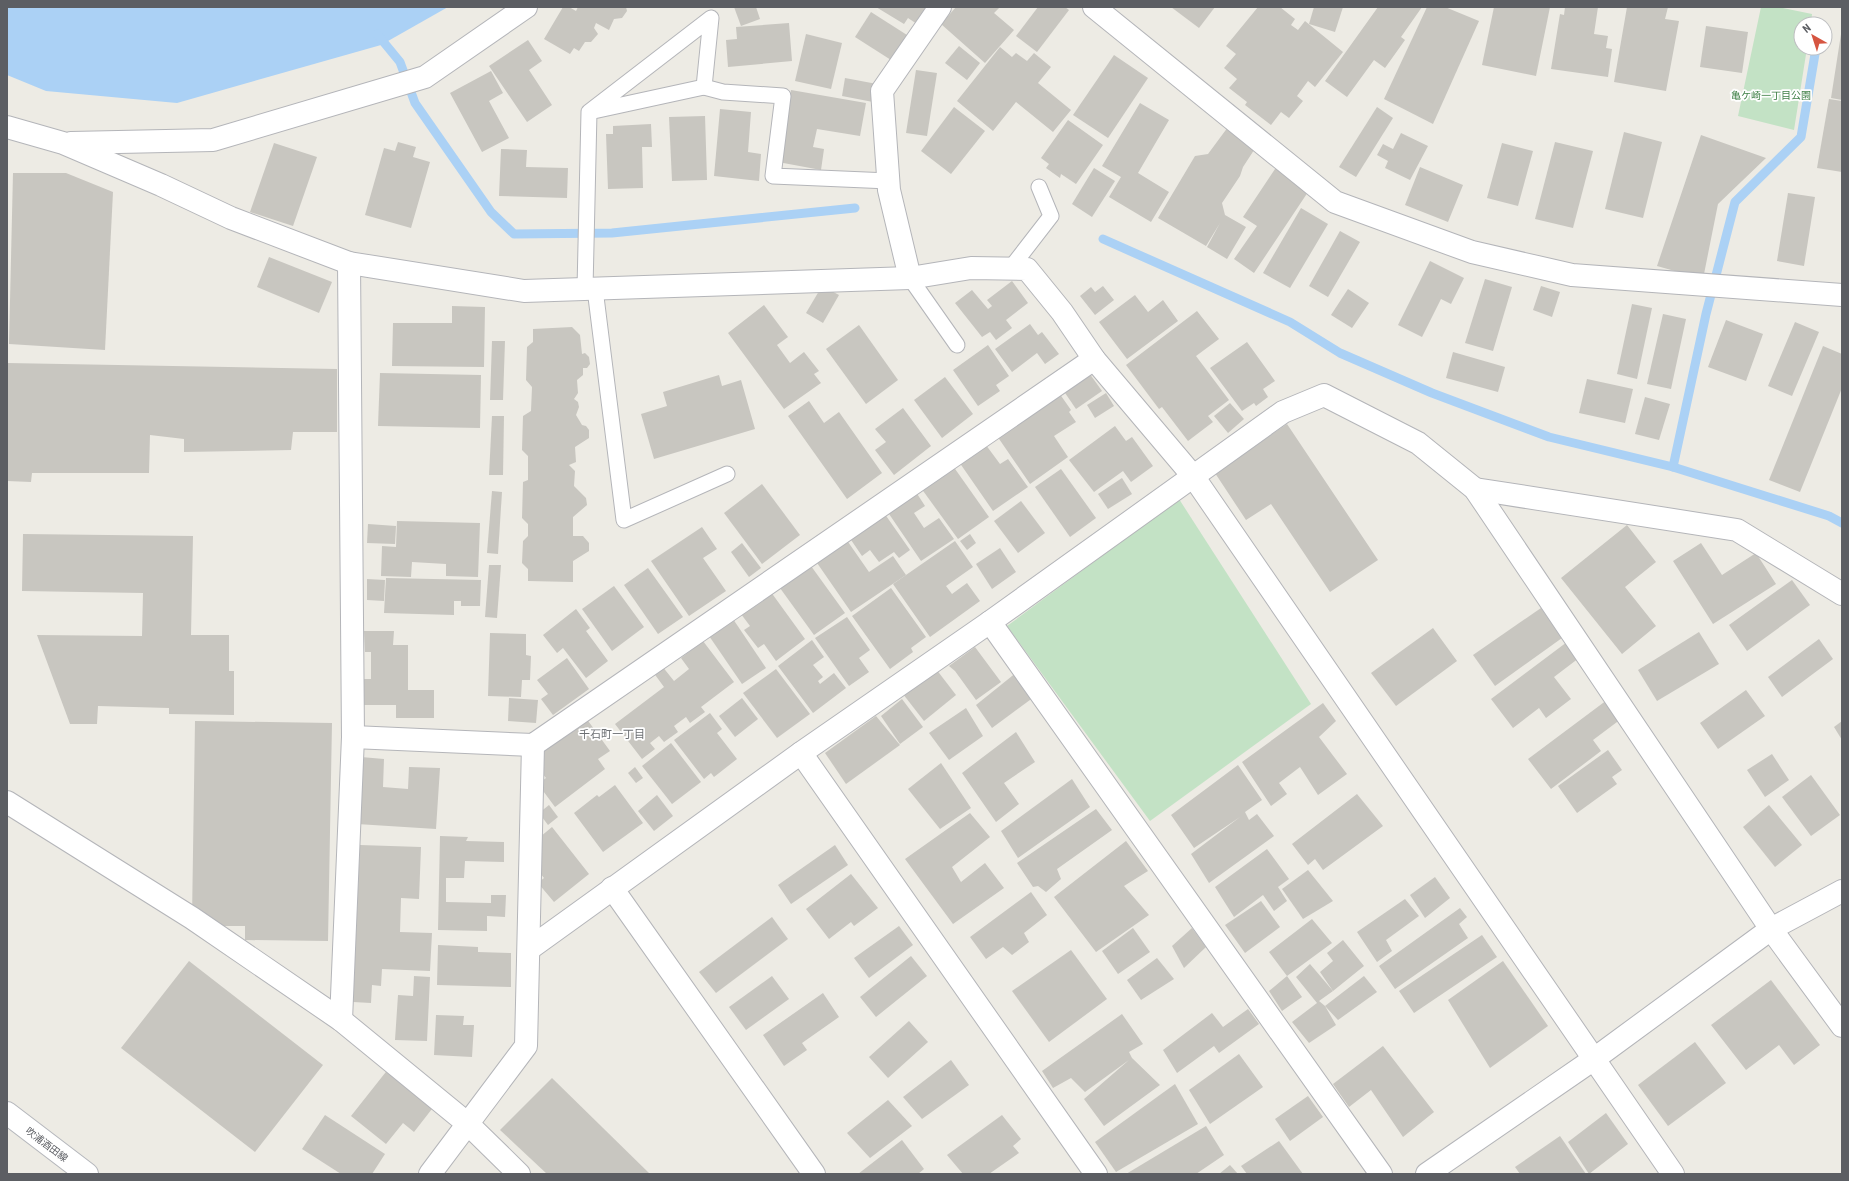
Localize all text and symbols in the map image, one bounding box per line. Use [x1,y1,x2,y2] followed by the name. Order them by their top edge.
[1793,16,1833,56] north arrow
[1800,21,1814,36] text: N
[1731,90,1811,101] park label: 亀ケ崎一丁目公園
[579,728,645,741] district label: 千石町一丁目
[23,1125,70,1164] street label: 吹浦酒田線

